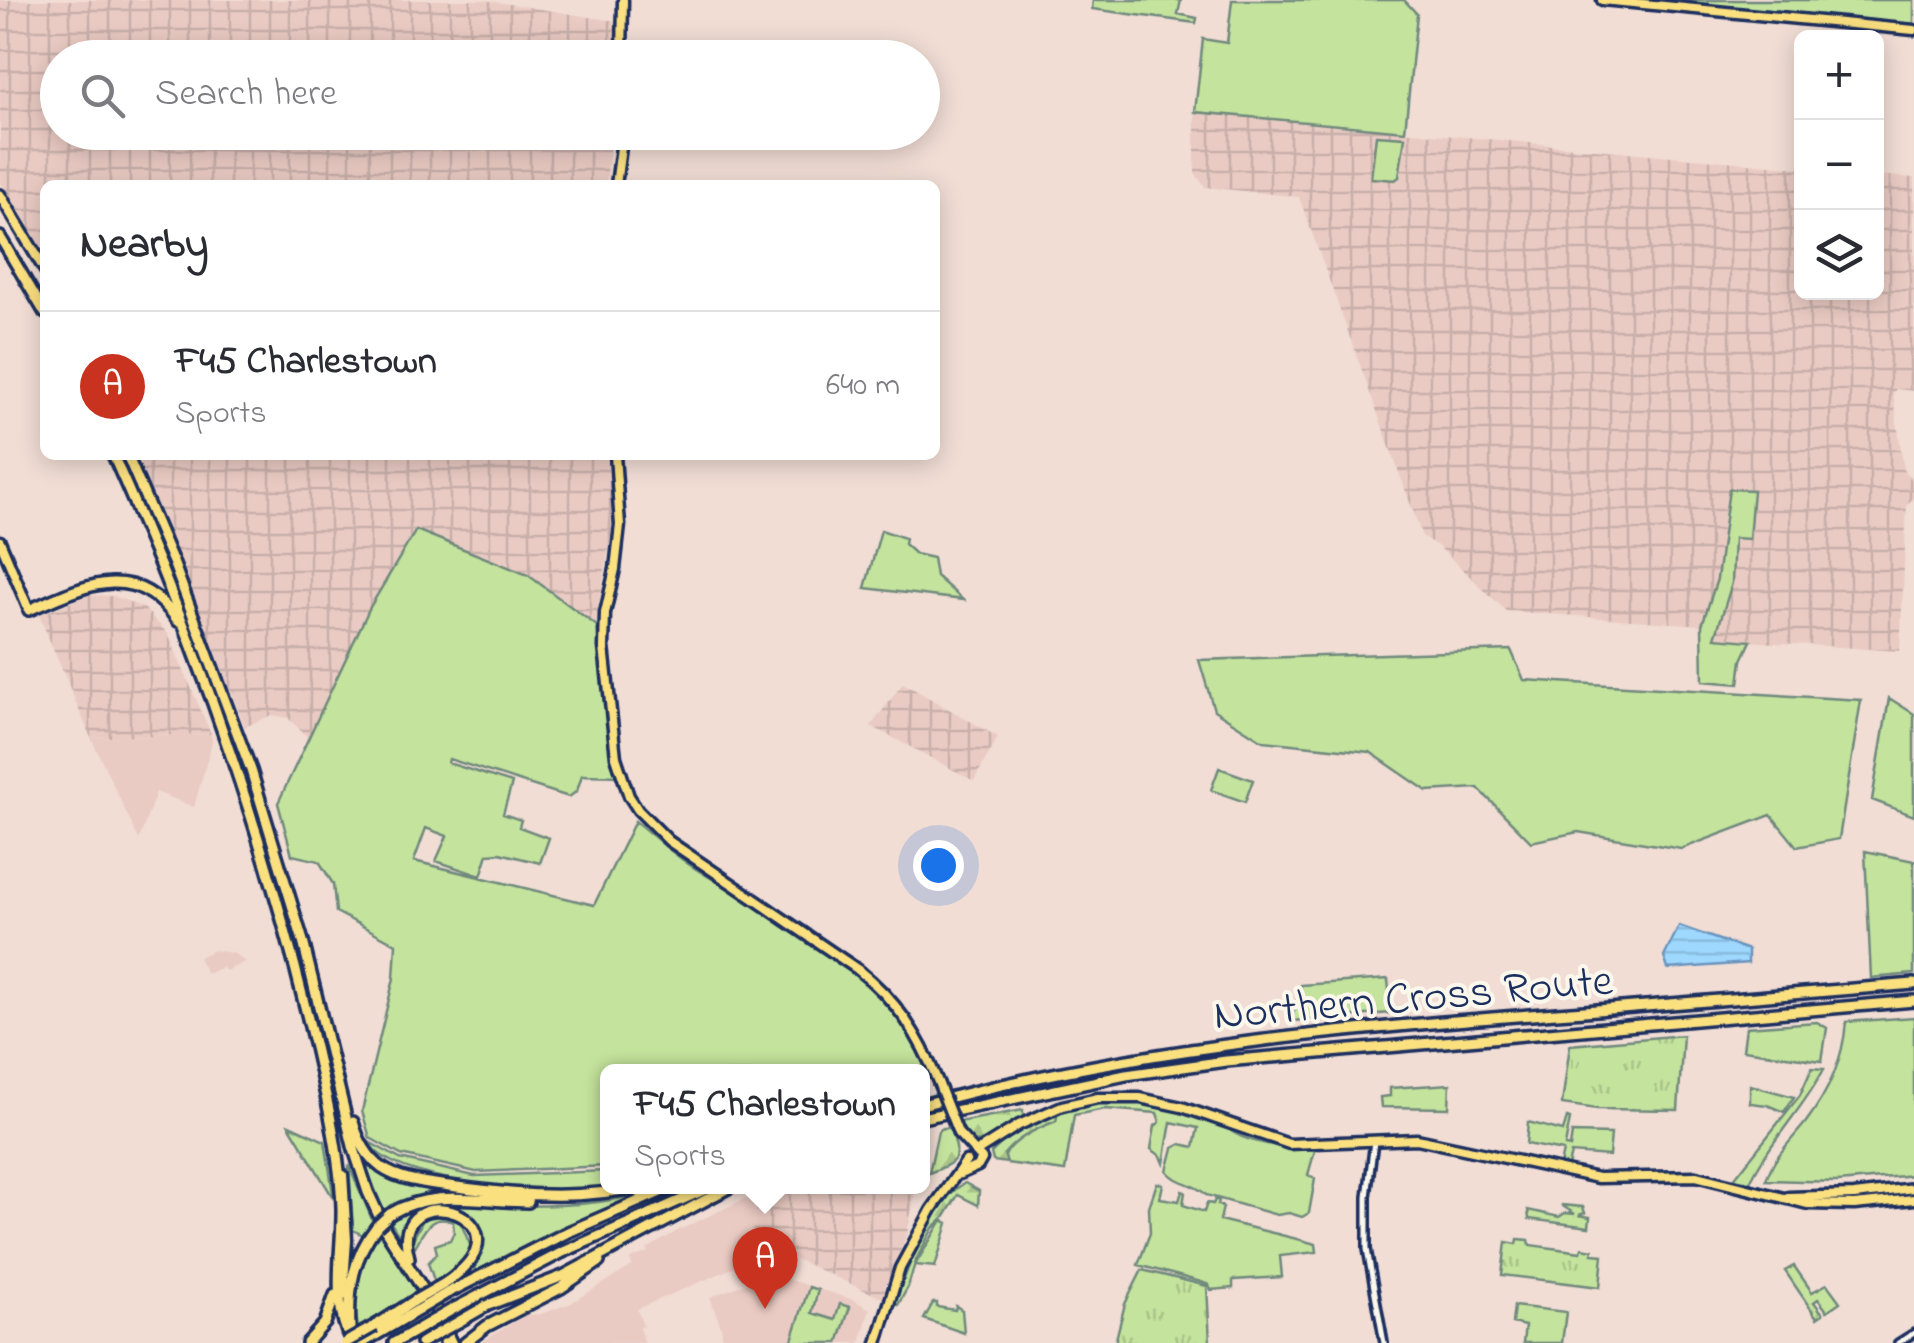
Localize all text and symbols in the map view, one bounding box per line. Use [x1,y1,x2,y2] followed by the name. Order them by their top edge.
[1794,30,1884,300] map controls
[1794,30,1884,120] button: +
[40,40,940,150] search box
[155,67,337,123] text: Search here
[75,68,130,123] icon: search
[1794,120,1884,210] button: −
[1794,210,1884,300] button: layers
[80,215,208,276] text: Nearby
[175,335,437,391] text: F45 Charlestown
[103,363,122,410] text: A
[826,363,900,410] text: 640 m
[175,391,267,438] text: Sports
[913,840,964,891] your location
[1211,950,1616,1050] street label: Northern Cross Route
[600,1064,930,1194] popup
[634,1078,896,1134] text: F45 Charlestown
[634,1134,726,1181] text: Sports
[732,1226,798,1309] pin: A

